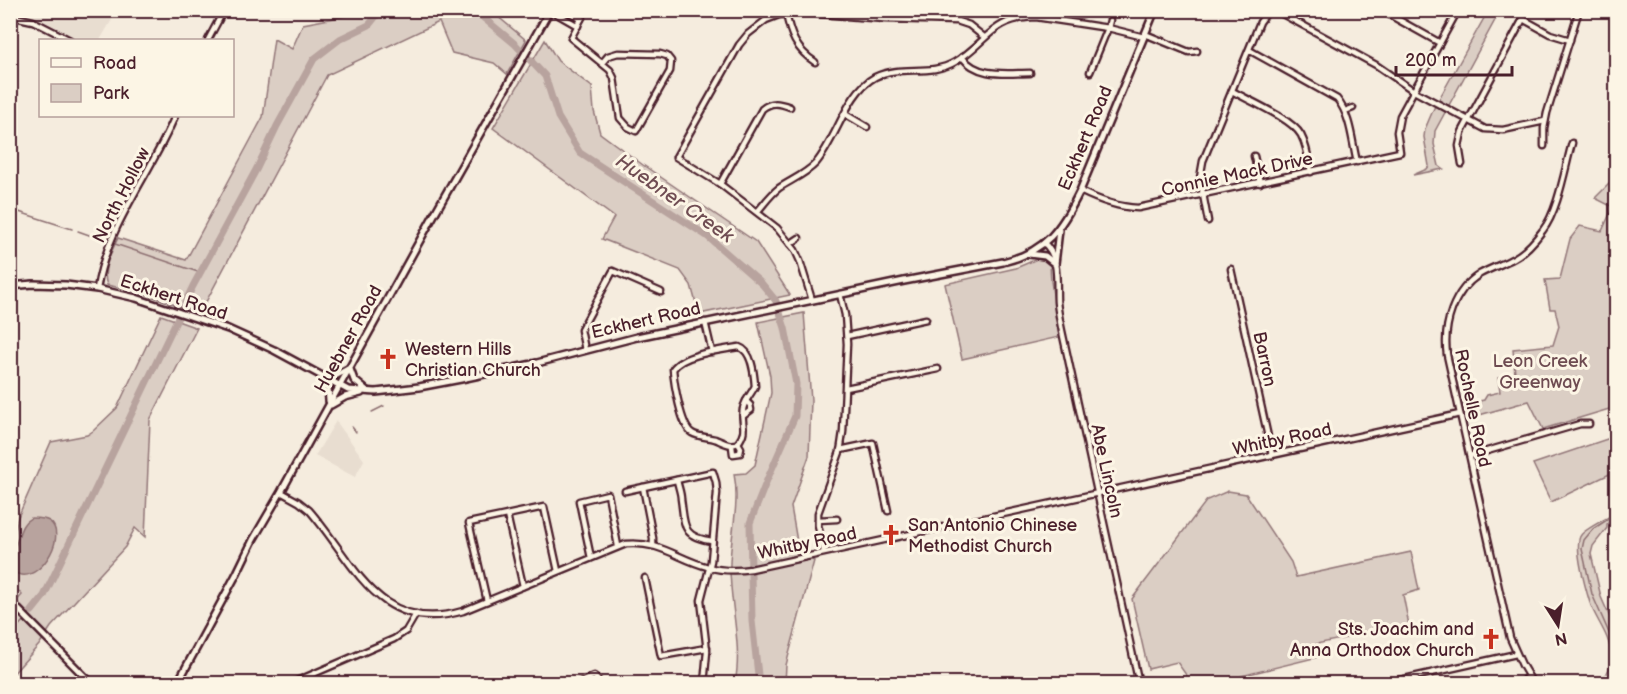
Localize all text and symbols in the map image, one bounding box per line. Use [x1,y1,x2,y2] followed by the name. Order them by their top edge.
[39,39,234,117] legend
[1396,39,1512,77] scale bar
[1405,50,1457,71] text: 200 m
[93,53,137,74] text: Road
[93,83,129,104] text: Park
[1054,83,1117,194] street label: Eckhert Road
[88,144,154,246] street label: North Hollow
[1159,148,1315,201] street label: Connie Mack Drive
[611,149,739,249] water label: Huebner Creek
[118,270,230,325] street label: Eckhert Road
[310,282,387,397] street label: Huebner Road
[589,298,703,343] street label: Eckhert Road
[1248,330,1281,388] street label: Barron
[405,339,541,381] place label: Western Hills Christian Church
[376,347,400,371] church icon: Western Hills Christian Church
[1450,347,1495,469] street label: Rochelle Road
[1493,351,1588,393] park label: Leon Creek Greenway
[1231,419,1334,460] street label: Whitby Road
[1086,422,1127,520] street label: Abe Lincoln
[908,515,1078,557] place label: San Antonio Chinese Methodist Church
[756,523,859,564] street label: Whitby Road
[879,523,903,547] church icon: San Antonio Chinese Methodist Church
[1528,595,1588,655] north arrow
[1290,619,1474,661] place label: Sts. Joachim and Anna Orthodox Church
[1479,627,1503,651] church icon: Sts. Joachim and Anna Orthodox Church
[1553,628,1569,649] text: N

